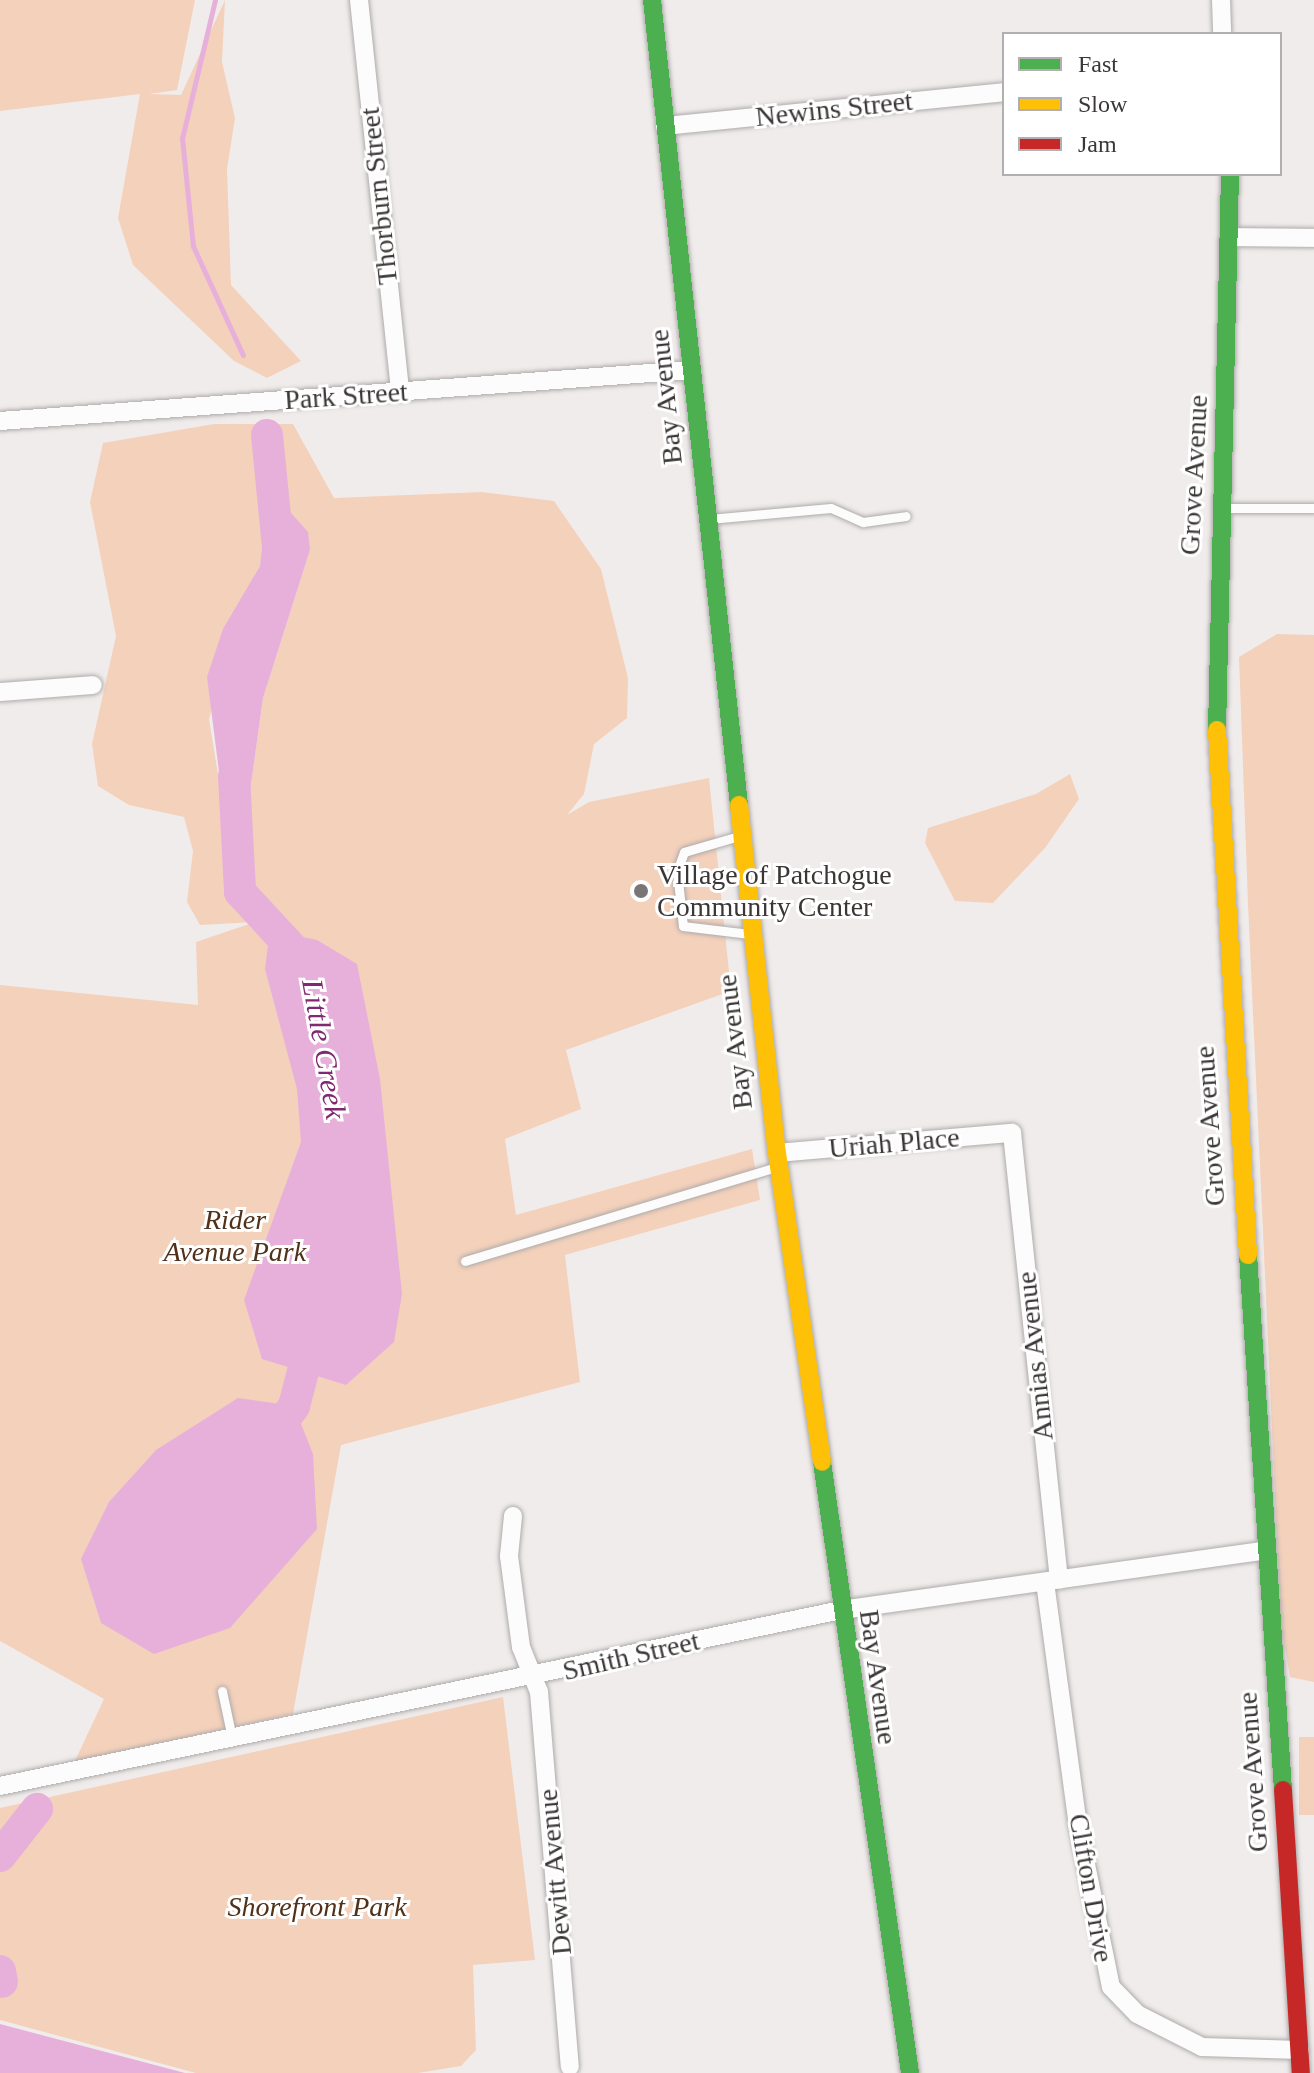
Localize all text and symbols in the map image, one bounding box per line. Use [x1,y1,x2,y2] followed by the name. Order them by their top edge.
[1002,32,1282,176] legend
[1078,51,1118,77] text: Fast
[754,84,914,134] street label: Newins Street
[1078,91,1127,117] text: Slow
[353,106,405,286] street label: Thorburn Street
[1078,131,1117,157] text: Jam
[642,327,690,467] street label: Bay Avenue
[283,375,409,417] street label: Park Street
[1173,393,1215,557] street label: Grove Avenue
[657,858,892,924] place label: Village of Patchogue Community Center
[632,882,650,900] marker: Village of Patchogue Community Center
[710,972,760,1112] street label: Bay Avenue
[294,976,354,1122] water label: Little Creek
[1188,1044,1232,1208] street label: Grove Avenue
[827,1121,961,1165] street label: Uriah Place
[164,1203,306,1269] park label: Rider Avenue Park
[1009,1269,1061,1443] street label: Annias Avenue
[852,1607,904,1747] street label: Bay Avenue
[559,1624,703,1688] street label: Smith Street
[1231,1690,1275,1854] street label: Grove Avenue
[531,1787,579,1957] street label: Dewitt Avenue
[1061,1811,1121,1965] street label: Clifton Drive
[227,1890,407,1924] park label: Shorefront Park

